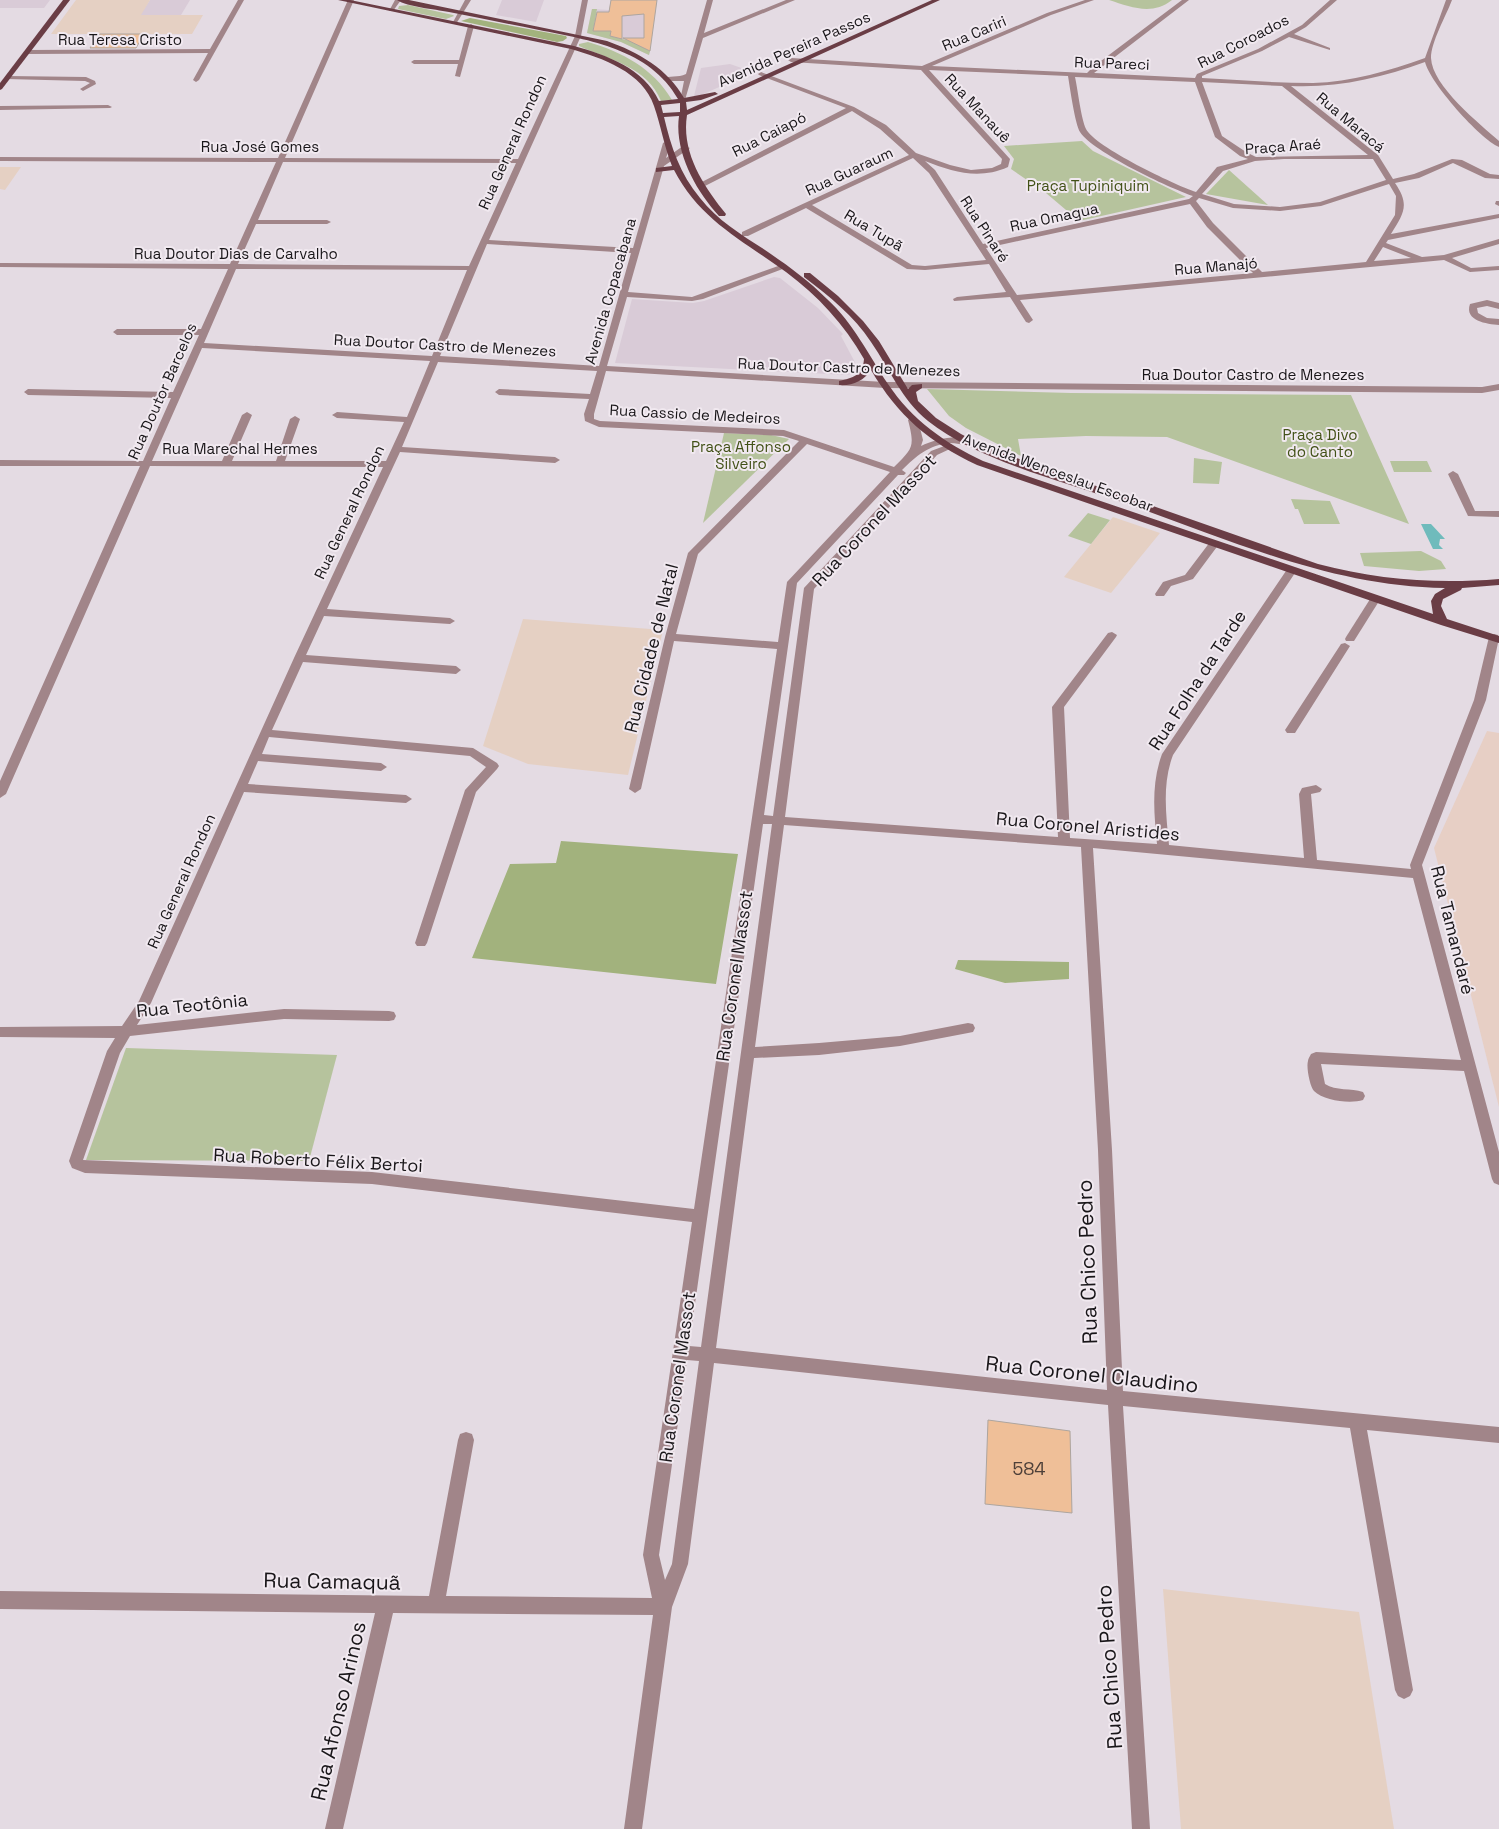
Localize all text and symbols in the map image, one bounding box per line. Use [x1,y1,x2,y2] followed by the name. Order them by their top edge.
[715,7,873,91] street label: Avenida Pereira Passos
[1194,10,1292,72] street label: Rua Coroados
[939,11,1009,55] street label: Rua Cariri
[58,30,182,49] street label: Rua Teresa Cristo
[1074,52,1150,74] street label: Rua Pareci
[941,69,1015,147] street label: Rua Manauê
[474,72,550,212] street label: Rua General Rondon
[1313,88,1390,157] street label: Rua Maracá
[729,107,809,161] street label: Rua Caiapó
[1244,134,1322,158] street label: Praça Araé
[201,137,319,156] street label: Rua José Gomes
[802,142,896,200] street label: Rua Guaraum
[1027,176,1149,195] park label: Praça Tupiniquim
[956,192,1014,266] street label: Rua Pinaré
[1008,198,1100,236] street label: Rua Omagua
[841,205,907,255] street label: Rua Tupã
[580,215,640,366] street label: Avenida Copacabana
[134,244,338,263] street label: Rua Doutor Dias de Carvalho
[1174,253,1258,279] street label: Rua Manajó
[123,320,201,462] street label: Rua Doutor Barcelos
[333,330,557,360] street label: Rua Doutor Castro de Menezes
[737,354,961,380] street label: Rua Doutor Castro de Menezes
[1142,365,1364,384] street label: Rua Doutor Castro de Menezes
[609,400,781,428] street label: Rua Cassio de Medeiros
[1283,425,1357,461] park label: Praça Divo do Canto
[960,429,1156,515] street label: Avenida Wenceslau Escobar
[691,437,791,473] park label: Praça Affonso Silveiro
[162,439,318,458] street label: Rua Marechal Hermes
[310,442,388,582] street label: Rua General Rondon
[807,449,941,591] street label: Rua Coronel Massot
[619,561,683,735] street label: Rua Cidade de Natal
[1143,606,1251,754] street label: Rua Folha da Tarde
[995,807,1181,845] street label: Rua Coronel Aristides
[143,811,219,951] street label: Rua General Rondon
[1426,863,1480,997] street label: Rua Tamandaré
[711,889,757,1063] street label: Rua Coronel Massot
[135,988,249,1022] street label: Rua Teotônia
[213,1143,423,1177] street label: Rua Roberto Félix Bertoi
[1071,1179,1103,1345] street label: Rua Chico Pedro
[654,1290,700,1464] street label: Rua Coronel Massot
[984,1349,1200,1399] street label: Rua Coronel Claudino
[1012,1457,1046,1480] house number: 584
[263,1566,401,1596] street label: Rua Camaquã
[1090,1584,1128,1750] street label: Rua Chico Pedro
[304,1619,372,1803] street label: Rua Afonso Arinos

